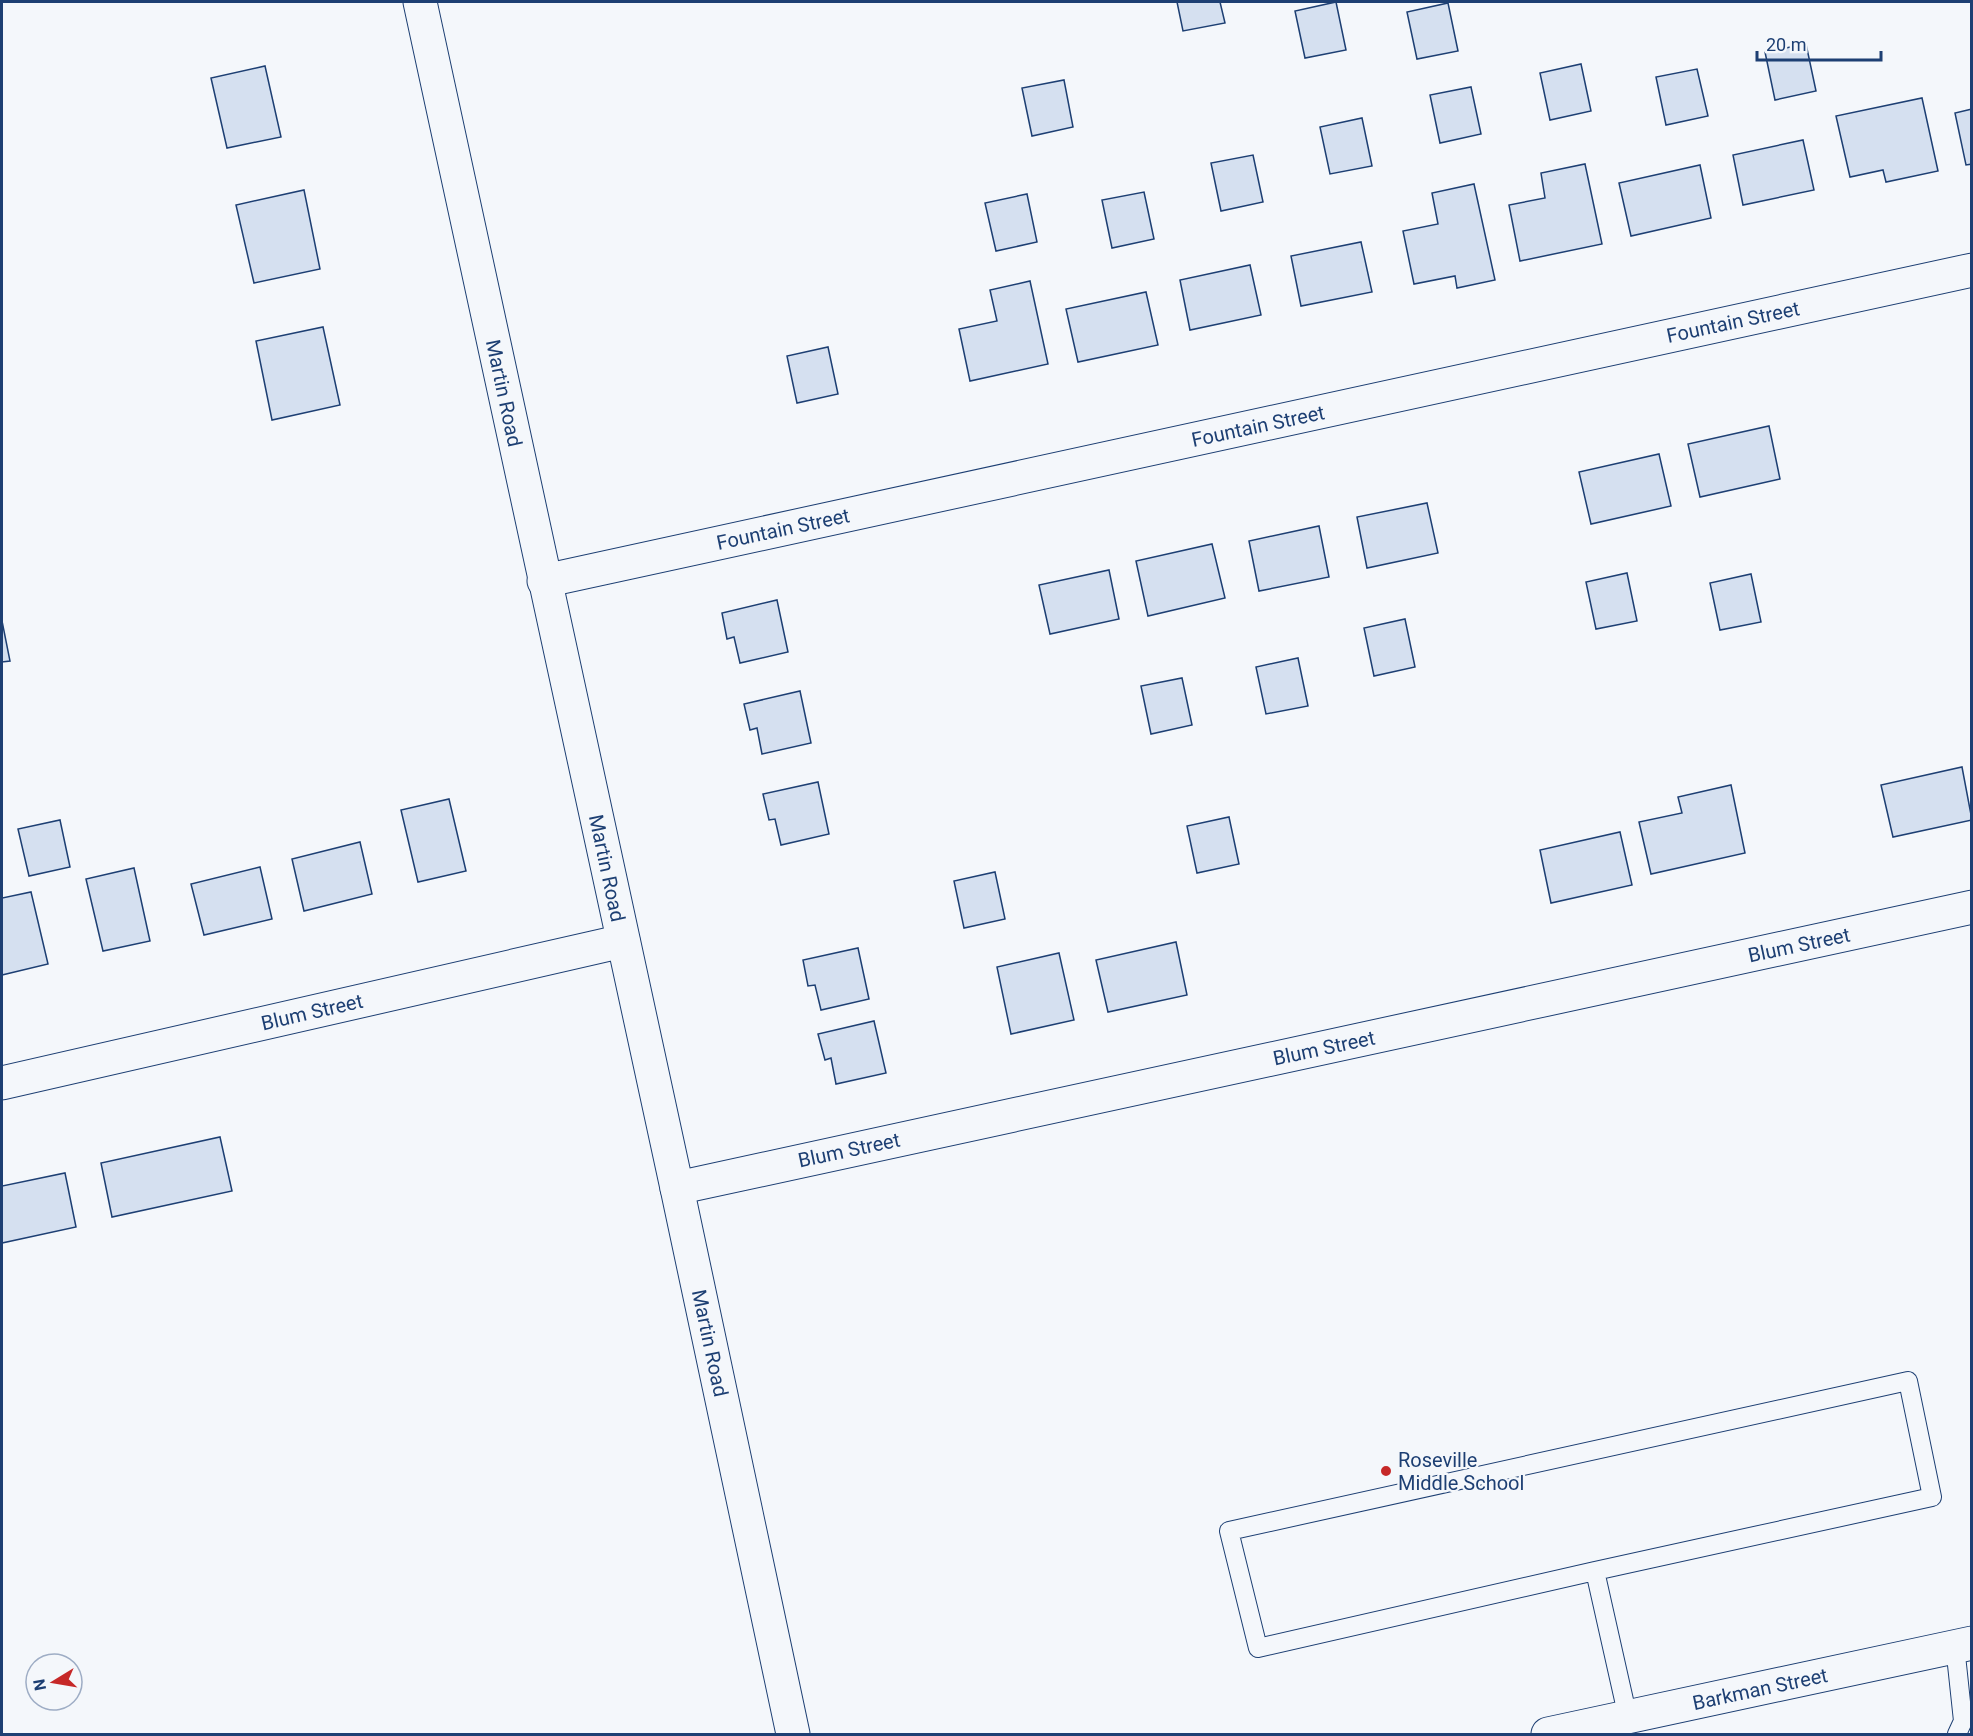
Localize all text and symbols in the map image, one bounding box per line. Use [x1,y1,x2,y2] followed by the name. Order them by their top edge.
[1757,24,1882,62] scale bar
[1766,34,1806,55] text: 20 m
[1664,296,1802,348] street label: Fountain Street
[481,337,527,449] street label: Martin Road
[1189,400,1327,452] street label: Fountain Street
[714,503,852,555] street label: Fountain Street
[584,812,630,924] street label: Martin Road
[1746,922,1852,968] street label: Blum Street
[259,989,365,1035] street label: Blum Street
[1271,1025,1377,1071] street label: Blum Street
[796,1127,902,1173] street label: Blum Street
[687,1287,733,1399] street label: Martin Road
[1398,1448,1524,1495] place label: Roseville Middle School
[1379,1464,1393,1478] marker: Roseville Middle School
[24,1652,84,1712] north arrow
[1690,1663,1830,1715] street label: Barkman Street
[29,1677,50,1692] text: N

